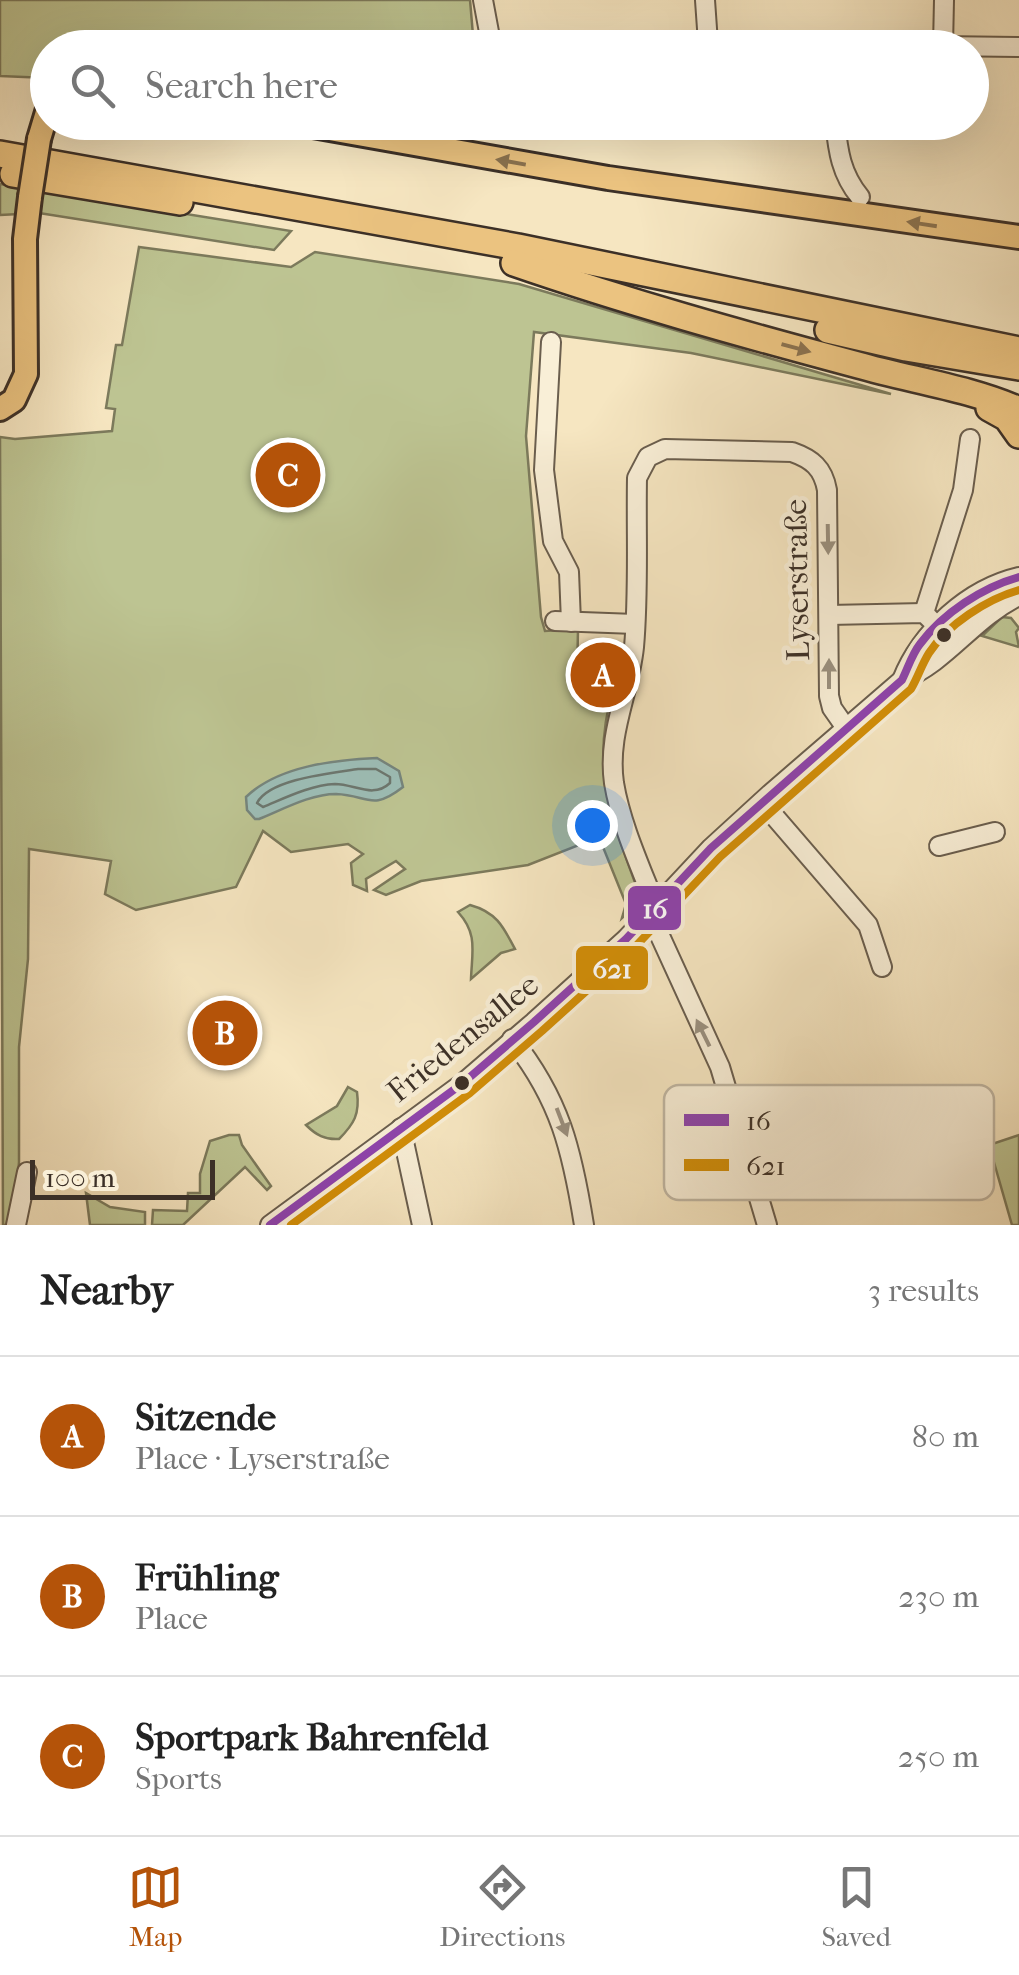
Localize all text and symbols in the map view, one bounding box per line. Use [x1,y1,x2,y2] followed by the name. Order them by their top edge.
[30,30,989,140] search box
[65,58,120,113] icon: search
[145,63,338,108] text: Search here
[495,154,527,169] one-way arrow
[906,215,938,231] one-way arrow
[781,341,812,357] one-way arrow
[256,438,320,512] pin: C
[777,499,817,661] street label: Lyserstraße
[820,524,836,556] one-way arrow
[934,625,954,645] unlabelled marker
[570,638,636,712] pin: A
[821,658,837,690] one-way arrow
[567,800,618,851] your location
[626,884,683,932] line badge: 16
[642,892,668,925] text: 16
[574,944,650,992] line badge: 621
[592,952,632,985] text: 621
[380,966,546,1110] street label: Friedensallee
[192,996,258,1070] pin: B
[695,1018,712,1047] one-way arrow
[452,1073,472,1093] unlabelled marker
[664,1085,994,1200] legend
[746,1104,772,1137] text: 16
[554,1107,570,1137] one-way arrow
[746,1149,786,1182] text: 621
[30,1155,215,1200] scale bar
[45,1161,115,1194] text: 100 m
[40,1266,172,1315] text: Nearby
[868,1272,979,1309] text: 3 results
[135,1395,276,1440] text: Sitzende
[62,1418,83,1455] text: A
[912,1418,979,1455] text: 80 m
[135,1440,390,1477] text: Place · Lyserstraße
[135,1555,279,1600] text: Frühling
[62,1578,83,1615] text: B
[898,1578,979,1615] text: 230 m
[135,1600,208,1637] text: Place
[135,1715,488,1760] text: Sportpark Bahrenfeld
[62,1738,83,1775] text: C
[898,1738,979,1775] text: 250 m
[135,1760,222,1797] text: Sports
[128,1860,183,1953] tab: Map
[439,1860,565,1953] tab: Directions
[821,1860,891,1953] tab: Saved

